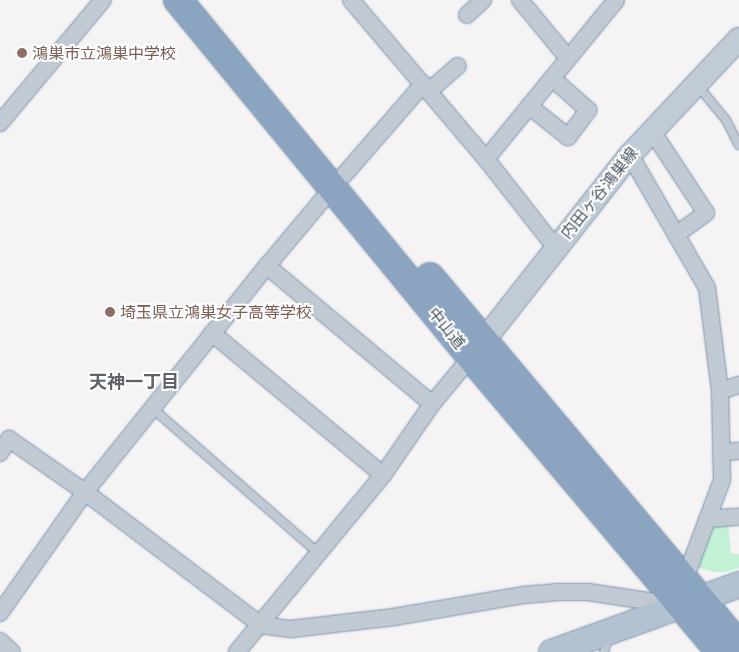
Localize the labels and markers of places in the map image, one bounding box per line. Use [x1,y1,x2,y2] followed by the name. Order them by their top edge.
[32,43,176,63] place label: 鴻巣市立鴻巣中学校
[16,47,28,59] marker: 鴻巣市立鴻巣中学校
[120,302,312,322] place label: 埼玉県立鴻巣女子高等学校
[104,306,116,318] marker: 埼玉県立鴻巣女子高等学校

